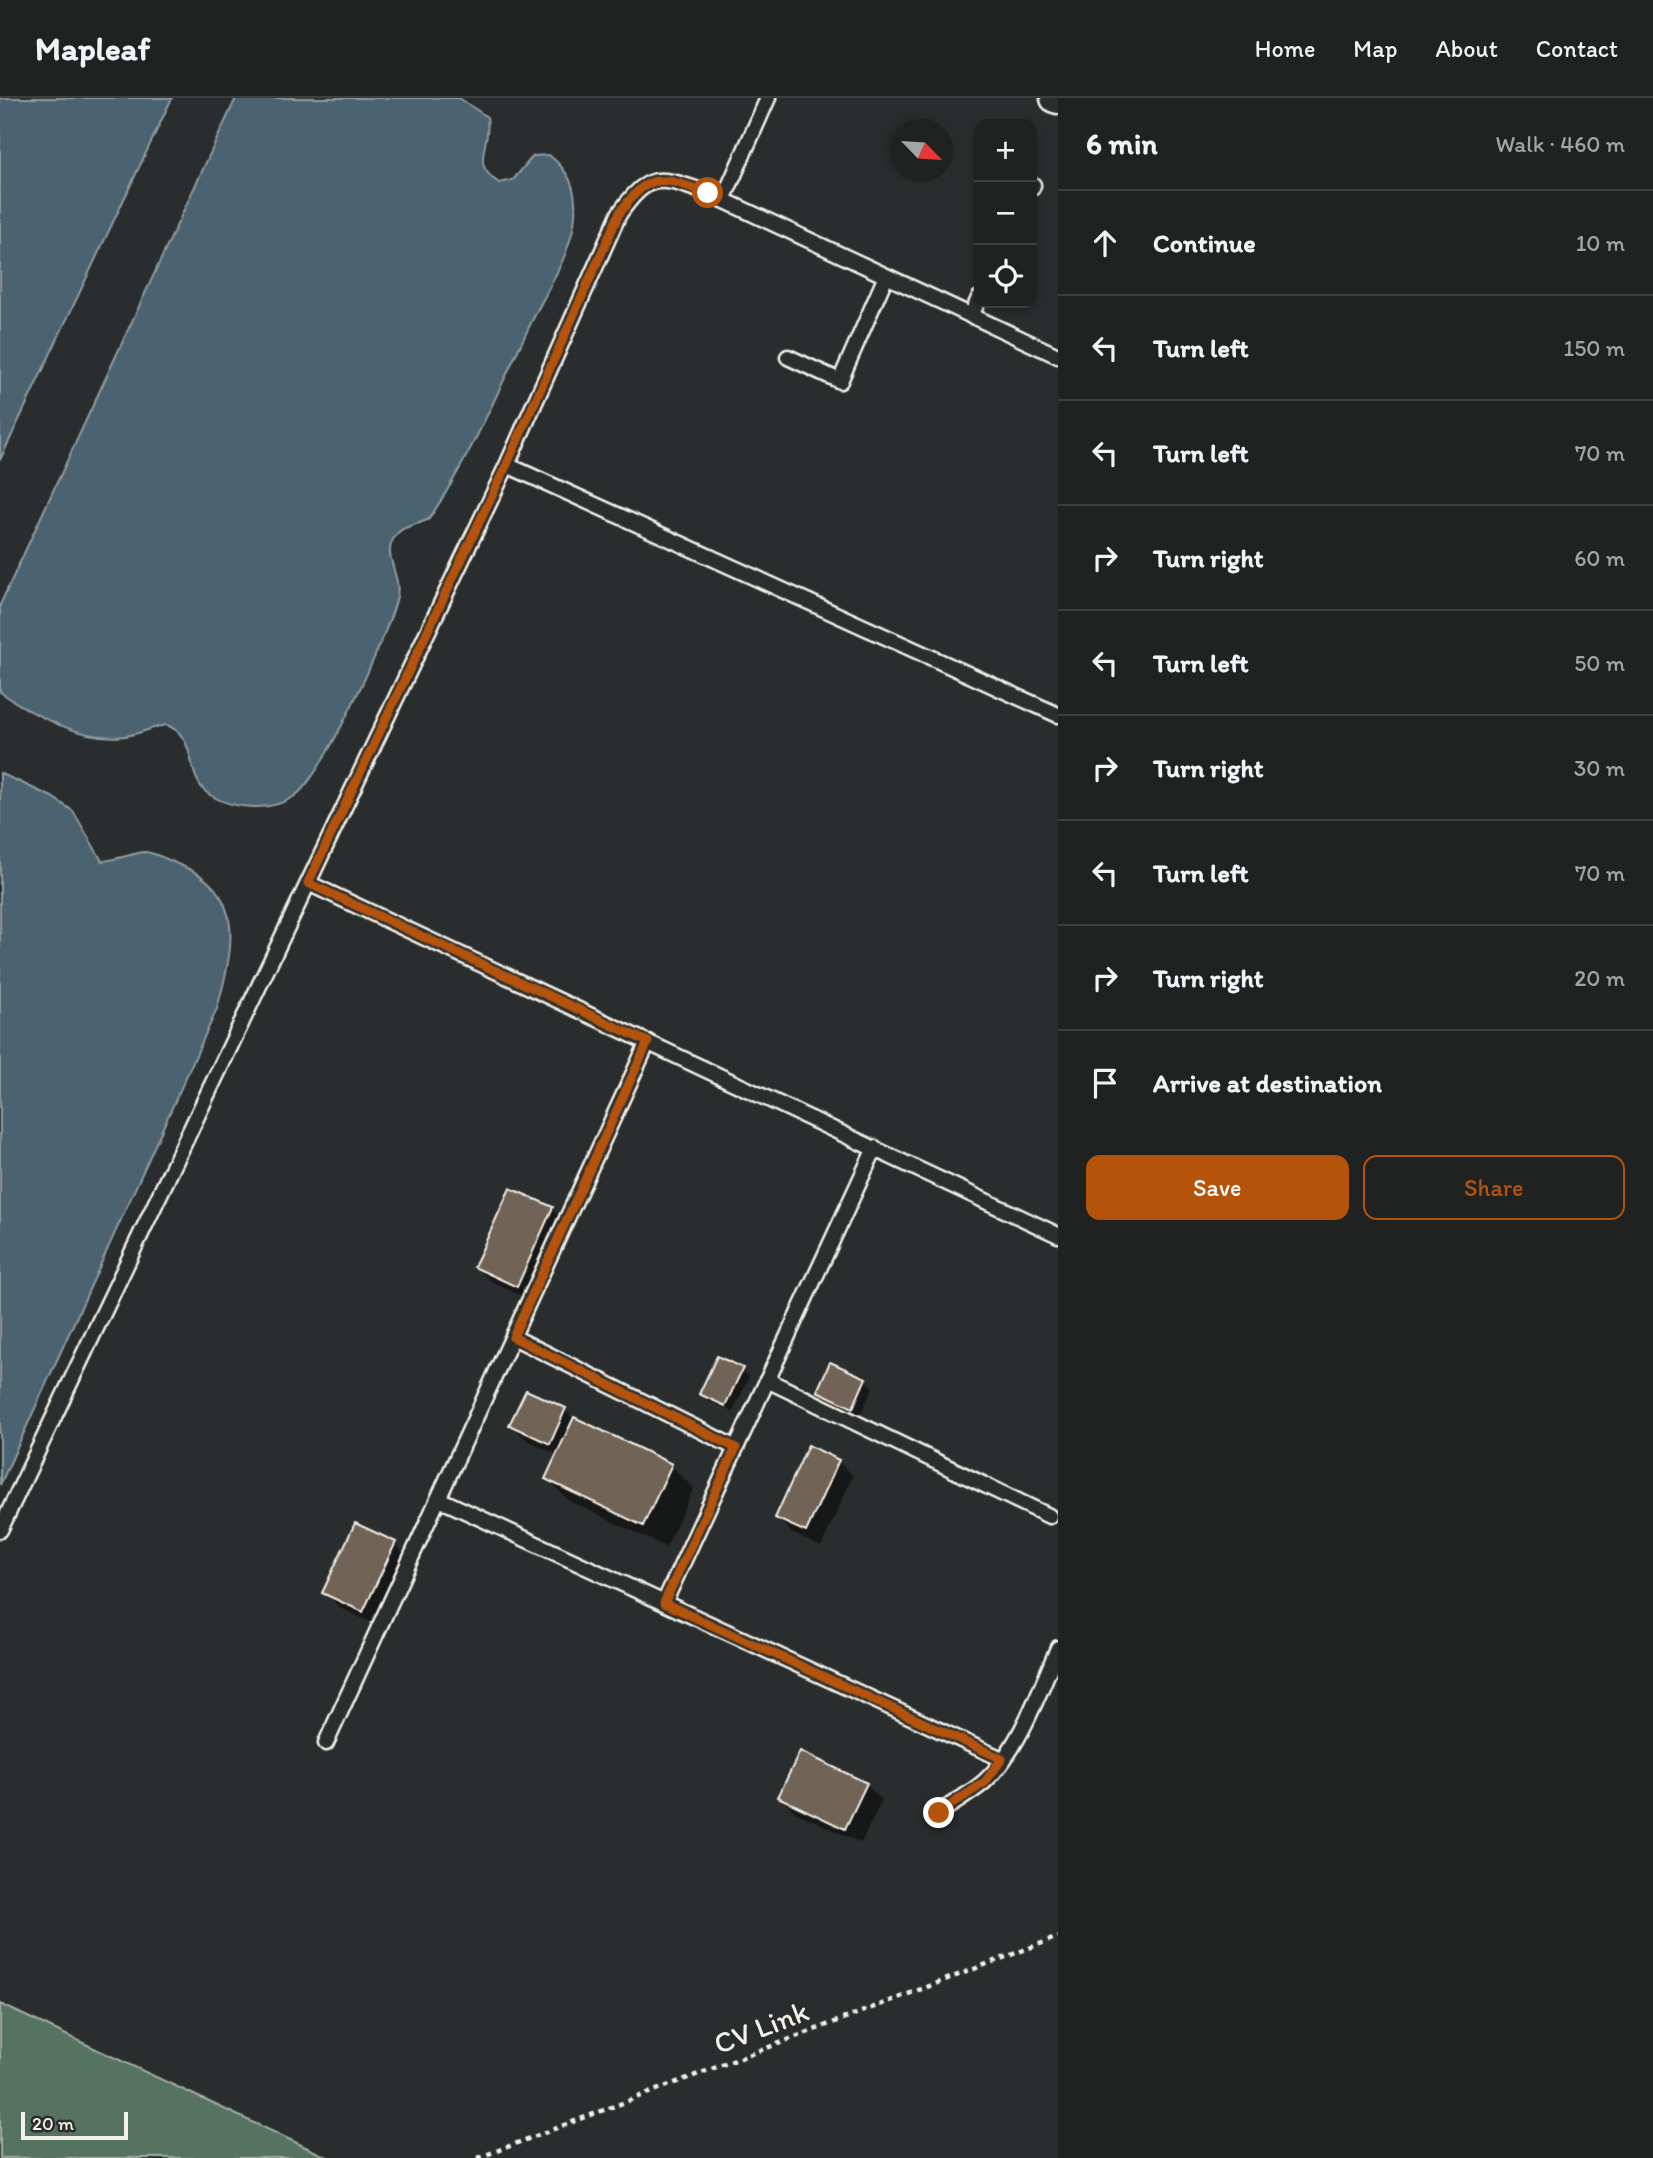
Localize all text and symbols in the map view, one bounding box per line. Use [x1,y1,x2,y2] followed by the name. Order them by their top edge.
[35,29,150,68] text: Mapleaf
[1255,34,1315,63] text: Home
[1353,34,1397,63] text: Map
[1435,34,1498,63] text: About
[1536,34,1618,63] text: Contact
[890,119,953,182] north arrow
[974,119,1037,308] map controls
[974,119,1037,182] button: +
[1086,125,1158,162] text: 6 min
[1495,130,1625,158] text: Walk · 460 m
[692,177,723,208] route start
[974,182,1037,245] button: −
[1086,224,1124,262] icon: ahead
[1153,227,1256,259] text: Continue
[1576,229,1625,257] text: 10 m
[974,245,1037,308] button: locate
[1086,329,1124,367] icon: left
[1153,332,1249,364] text: Turn left
[1564,334,1625,362] text: 150 m
[1086,434,1124,472] icon: left
[1153,437,1249,469] text: Turn left
[1575,439,1625,467] text: 70 m
[1086,539,1124,577] icon: right
[1153,542,1264,574] text: Turn right
[1574,544,1625,572] text: 60 m
[1086,644,1124,682] icon: left
[1153,647,1249,679] text: Turn left
[1574,649,1625,677] text: 50 m
[1086,749,1124,787] icon: right
[1153,752,1264,784] text: Turn right
[1574,754,1625,782] text: 30 m
[1086,854,1124,892] icon: left
[1153,857,1249,889] text: Turn left
[1575,859,1625,887] text: 70 m
[1086,959,1124,997] icon: right
[1153,962,1264,994] text: Turn right
[1574,964,1625,992] text: 20 m
[1086,1064,1124,1102] icon: arrive
[1153,1067,1382,1099] text: Arrive at destination
[1086,1155,1349,1220] button: Save
[1363,1155,1625,1220] button: Share
[923,1797,954,1828] route end
[708,1992,814,2062] street label: CV Link
[21,2109,128,2141] scale bar
[32,2112,74,2135] text: 20 m

